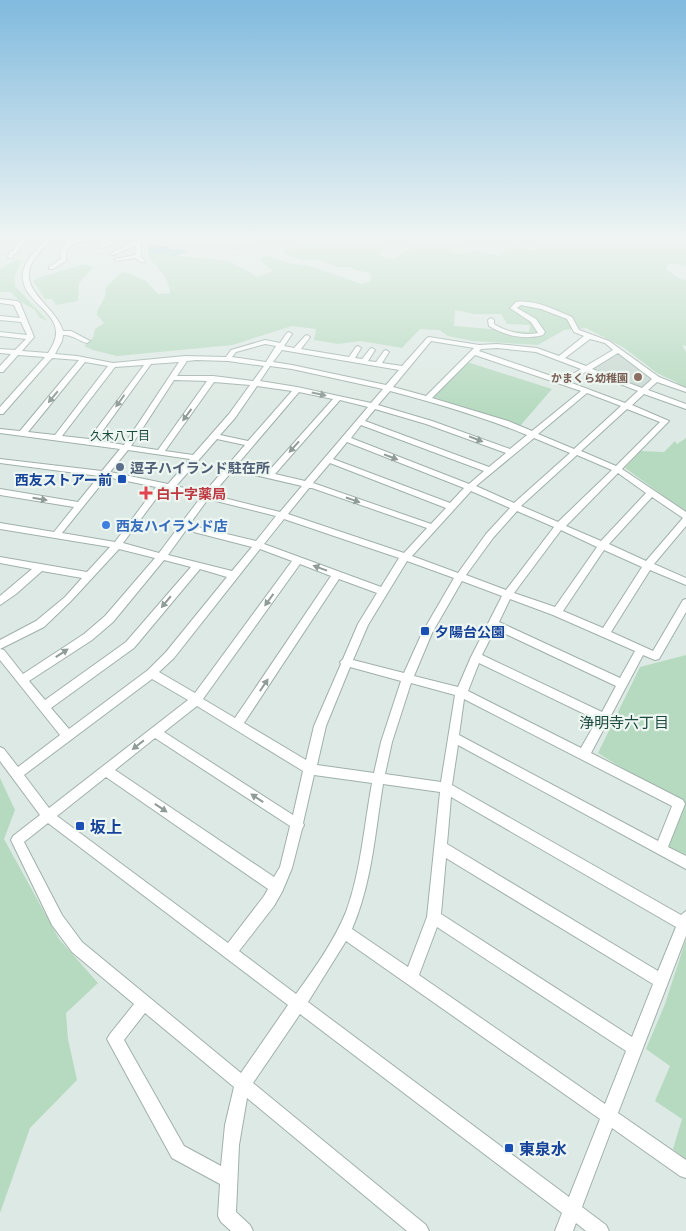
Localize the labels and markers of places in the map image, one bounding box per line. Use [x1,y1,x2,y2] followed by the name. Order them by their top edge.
[551,371,628,384] place label: かまくら幼稚園
[632,371,644,383] marker: かまくら幼稚園
[130,459,270,476] place label: 逗子ハイランド駐在所
[114,461,126,473] marker: 逗子ハイランド駐在所
[15,471,112,488] place label: 西友ストアー前
[116,473,128,485] marker: 西友ストアー前
[156,485,226,502] place label: 白十字薬局
[140,487,152,499] marker: 白十字薬局
[116,517,228,534] place label: 西友ハイランド店
[100,519,112,531] marker: 西友ハイランド店
[435,623,505,640] place label: 夕陽台公園
[419,625,431,637] marker: 夕陽台公園
[90,817,122,836] place label: 坂上
[74,820,86,832] marker: 坂上
[519,1139,567,1158] place label: 東泉水
[503,1142,515,1154] marker: 東泉水

